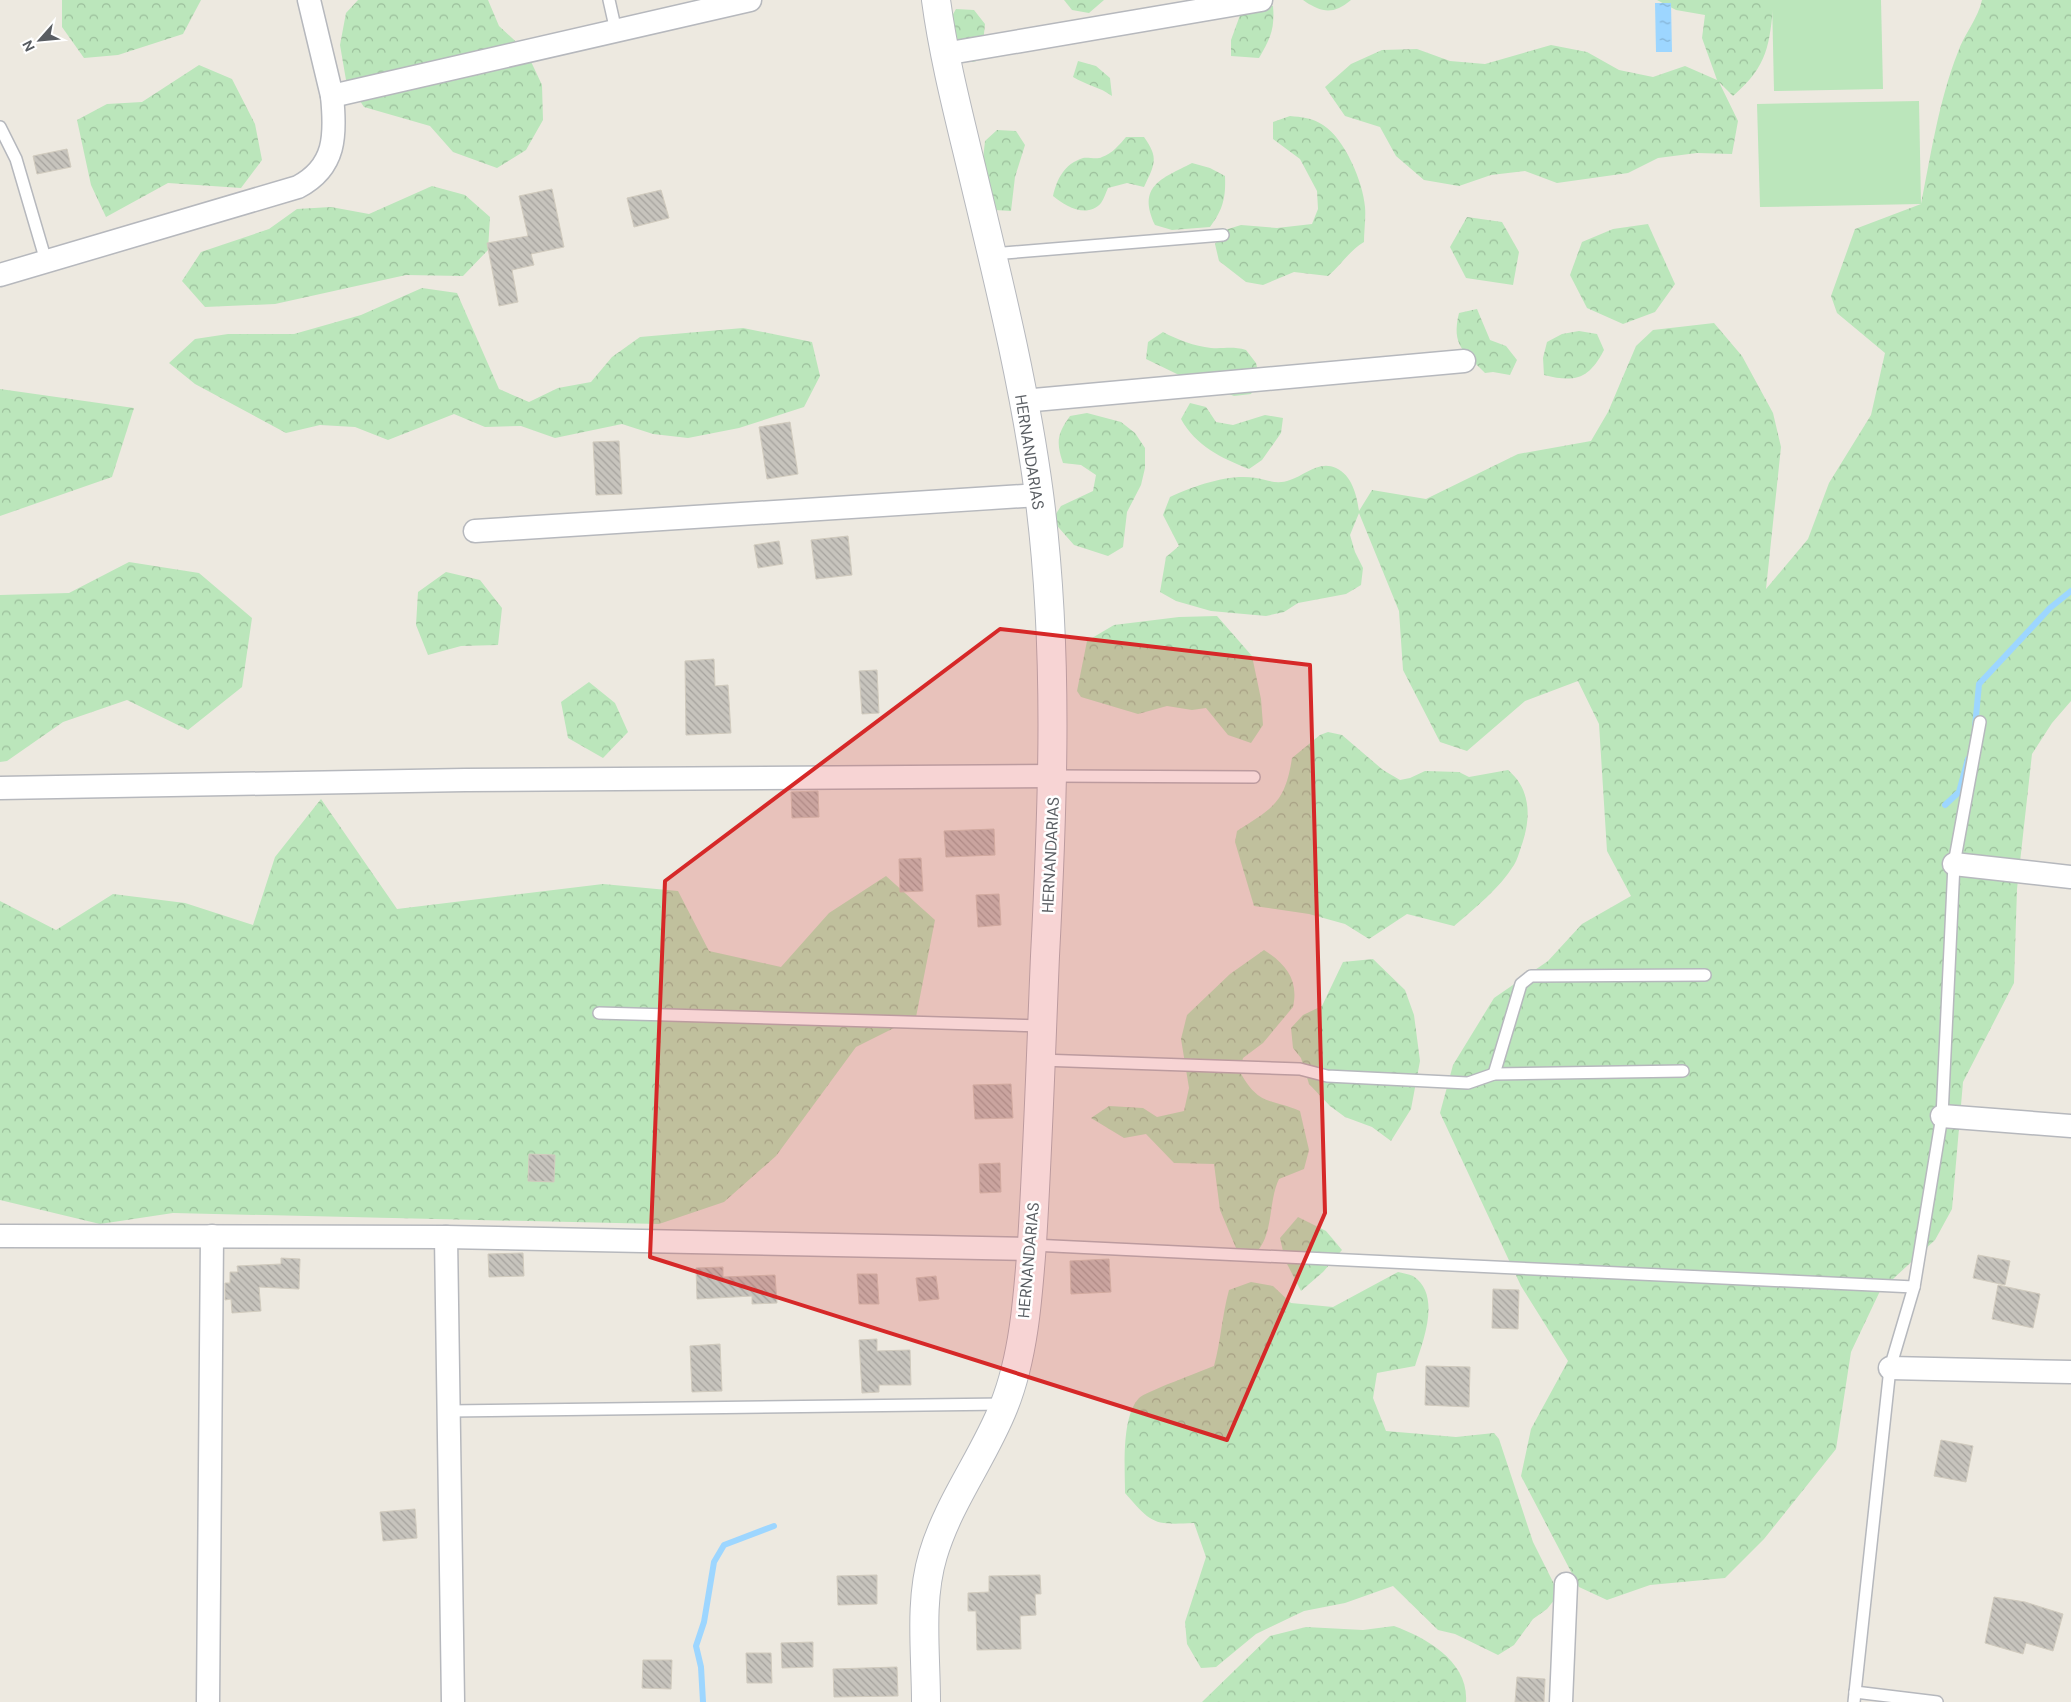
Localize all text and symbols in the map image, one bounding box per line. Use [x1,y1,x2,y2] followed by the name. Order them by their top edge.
[15,15,65,65] north arrow
[18,37,39,55] text: N
[1010,393,1049,511] street label: HERNANDARIAS
[1037,796,1064,914] street label: HERNANDARIAS
[1013,1201,1044,1319] street label: HERNANDARIAS

